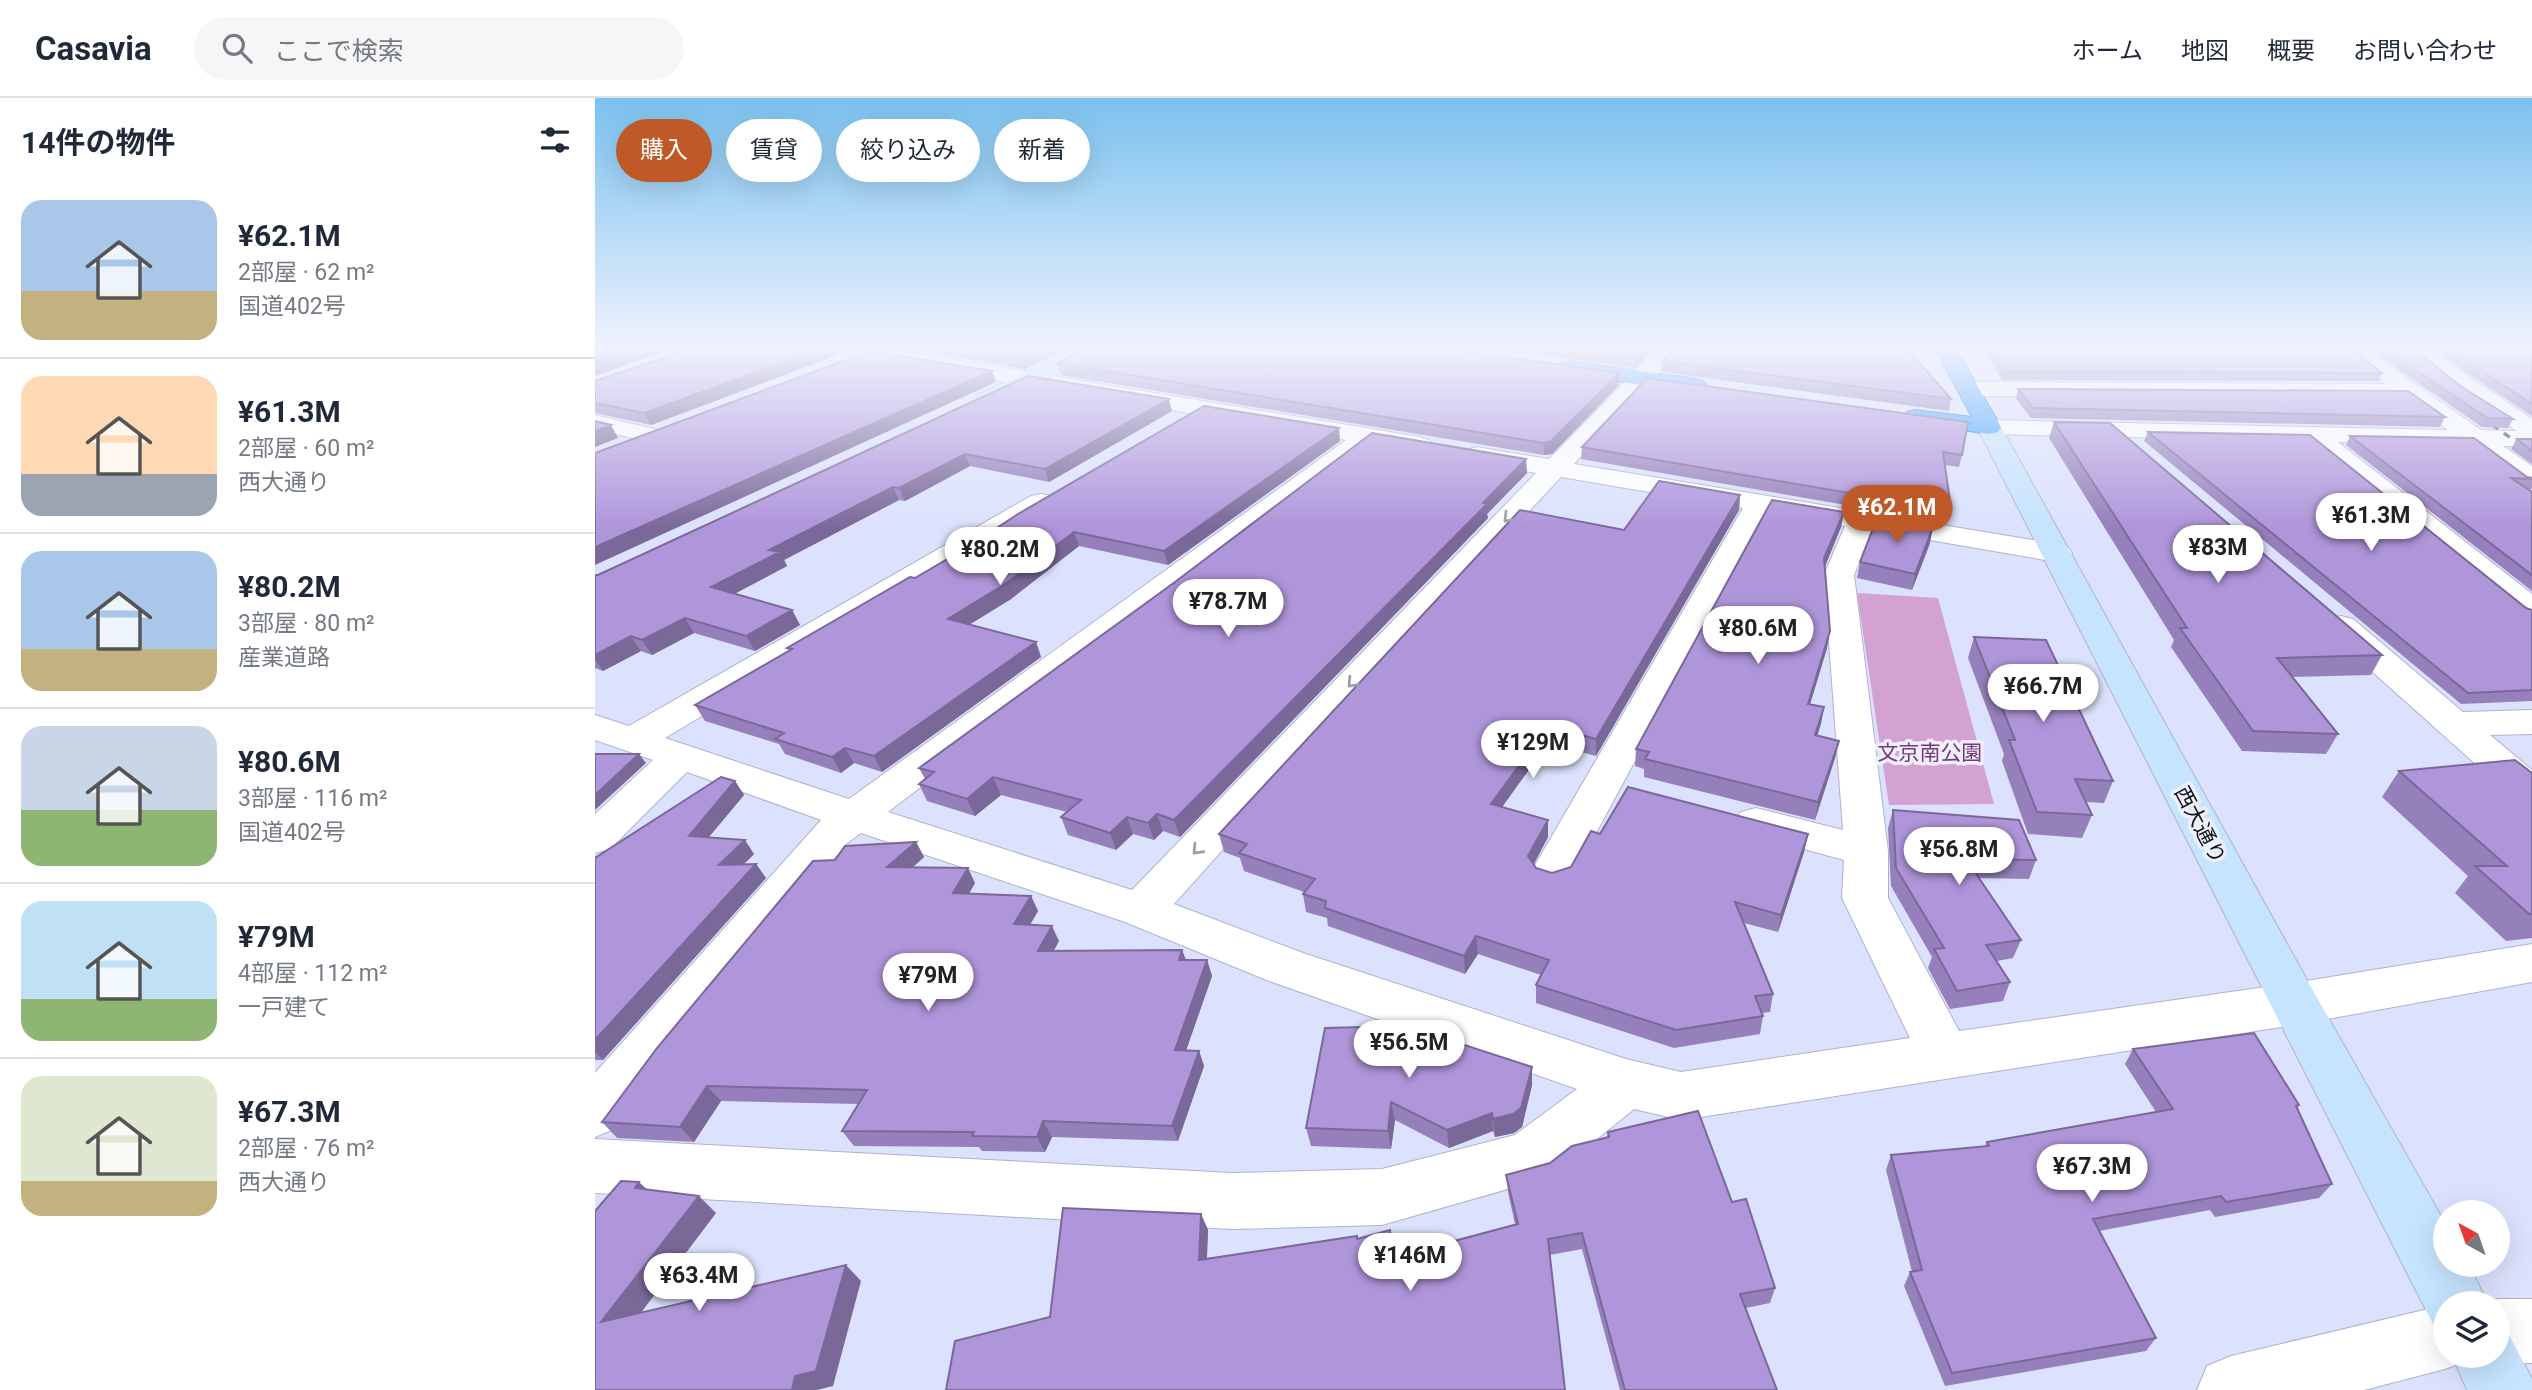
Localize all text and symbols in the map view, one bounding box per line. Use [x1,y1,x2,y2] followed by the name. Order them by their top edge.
[194,17,684,80] search box
[35,29,152,68] text: Casavia
[218,29,256,67] icon: search
[274,36,404,66] text: ここで検索
[2072,37,2143,65] text: ホーム
[2181,37,2229,65] text: 地図
[2267,37,2315,65] text: 概要
[2353,37,2497,65] text: お問い合わせ
[616,119,712,182] chip: 購入
[726,119,822,182] chip: 賃貸
[836,119,980,182] chip: 絞り込み
[994,119,1090,182] chip: 新着
[536,121,574,159] icon: filters
[21,125,175,160] text: 14件の物件
[238,218,341,253] text: ¥62.1M
[77,228,161,312] icon: home
[238,259,375,286] text: 2部屋 · 62 m²
[238,293,346,320] text: 国道402号
[238,394,341,429] text: ¥61.3M
[77,404,161,488] icon: home
[238,435,375,462] text: 2部屋 · 60 m²
[238,469,330,496] text: 西大通り
[1840,486,1954,545] pin: ¥62.1M
[1858,494,1936,521] text: ¥62.1M
[2314,494,2428,553] pin: ¥61.3M
[2332,502,2410,529] text: ¥61.3M
[1503,509,1516,522] one-way arrow
[2177,526,2259,585] pin: ¥83M
[943,528,1057,587] pin: ¥80.2M
[2189,534,2247,561] text: ¥83M
[961,536,1039,563] text: ¥80.2M
[238,569,341,604] text: ¥80.2M
[77,579,161,663] icon: home
[1171,580,1285,639] pin: ¥78.7M
[1189,588,1267,615] text: ¥78.7M
[1701,606,1815,666] pin: ¥80.6M
[238,610,375,637] text: 3部屋 · 80 m²
[1719,615,1797,642] text: ¥80.6M
[238,644,330,671] text: 産業道路
[1986,664,2100,724] pin: ¥66.7M
[2004,673,2082,700] text: ¥66.7M
[1347,675,1360,688] one-way arrow
[1484,720,1582,780] pin: ¥129M
[1497,729,1569,756] text: ¥129M
[1878,741,1983,765] park label: 文京南公園
[238,744,341,779] text: ¥80.6M
[77,754,161,838] icon: home
[2170,782,2230,868] street label: 西大通り
[238,785,387,812] text: 3部屋 · 116 m²
[238,819,346,846] text: 国道402号
[1902,828,2016,887] pin: ¥56.8M
[1920,836,1998,863] text: ¥56.8M
[1193,842,1205,855] one-way arrow
[238,919,315,954] text: ¥79M
[77,929,161,1013] icon: home
[887,954,969,1013] pin: ¥79M
[238,960,387,987] text: 4部屋 · 112 m²
[899,962,957,989] text: ¥79M
[238,994,330,1021] text: 一戸建て
[1352,1020,1466,1080] pin: ¥56.5M
[1370,1029,1448,1056] text: ¥56.5M
[238,1094,341,1129] text: ¥67.3M
[77,1104,161,1188] icon: home
[238,1135,375,1162] text: 2部屋 · 76 m²
[2035,1144,2149,1204] pin: ¥67.3M
[2053,1153,2131,1180] text: ¥67.3M
[238,1169,330,1196] text: 西大通り
[2433,1200,2509,1278] north arrow
[2433,1200,2510,1368] map controls
[1361,1234,1459,1293] pin: ¥146M
[1374,1242,1446,1269] text: ¥146M
[642,1254,756,1313] pin: ¥63.4M
[660,1262,738,1289] text: ¥63.4M
[2433,1291,2510,1368] button: layers

